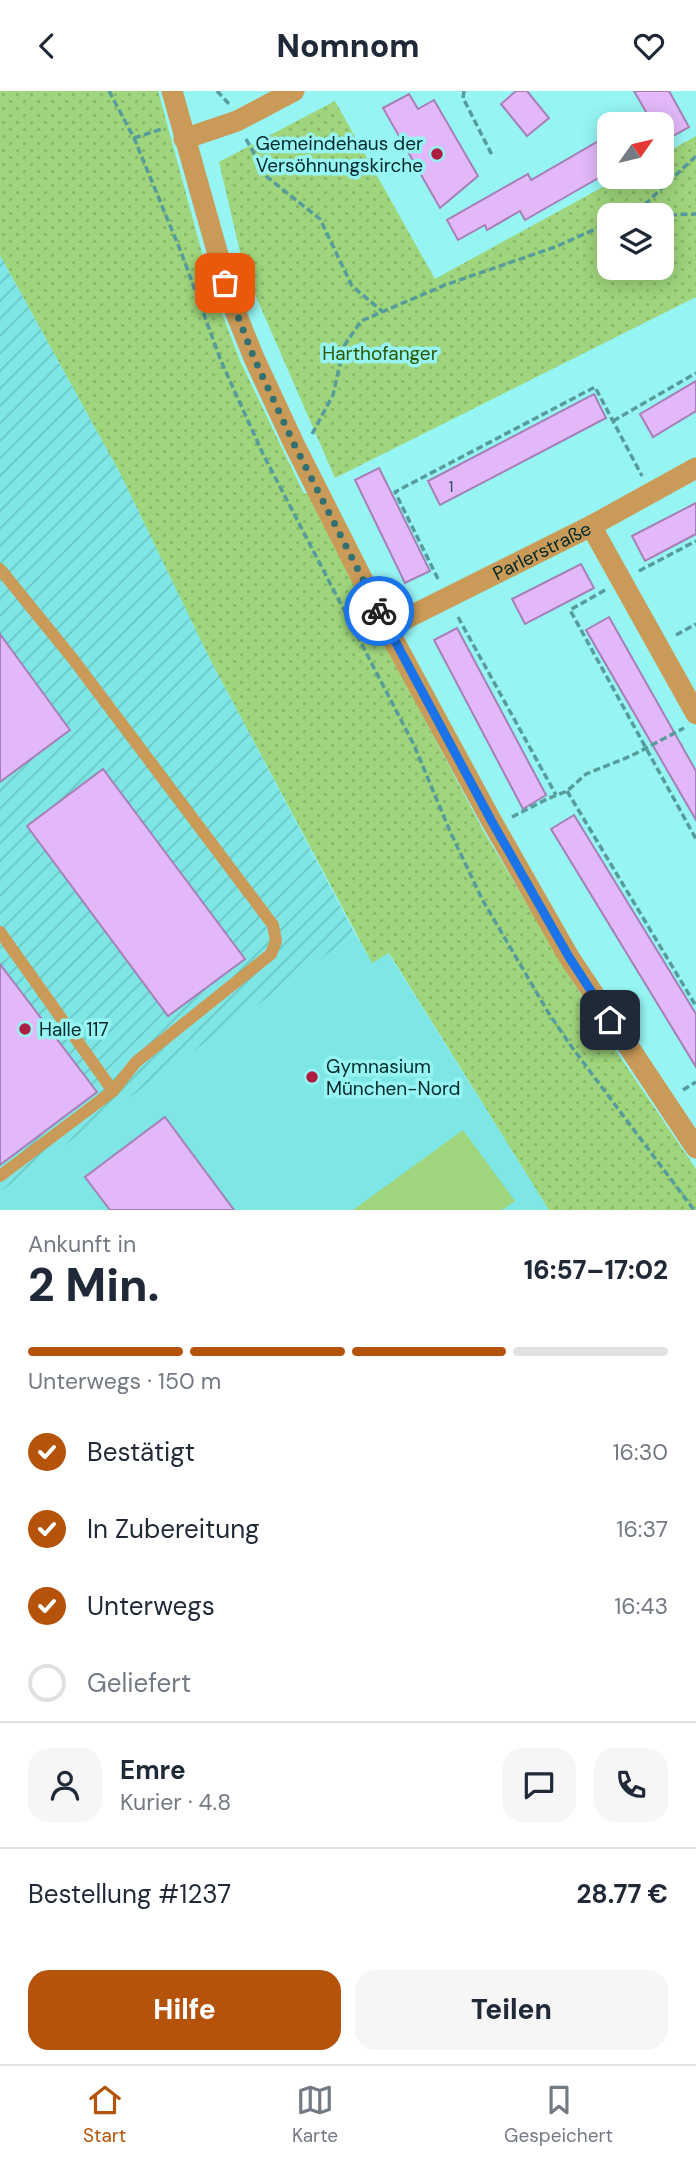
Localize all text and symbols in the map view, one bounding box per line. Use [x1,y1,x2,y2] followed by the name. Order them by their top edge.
[276,25,420,67] text: Nomnom
[28,27,66,65] icon: back
[630,27,668,65] icon: heart
[597,112,674,189] north arrow
[597,112,674,280] map controls
[255,131,423,178] place label: Gemeindehaus der Versöhnungskirche
[429,146,445,162] marker: Gemeindehaus der Versöhnungskirche
[597,203,674,280] button: layers
[195,253,255,313] pin
[206,264,244,302] icon: bag
[322,341,438,366] park label: Harthofanger
[449,476,454,497] house number: 1
[488,516,595,586] street label: Parlerstraße
[344,576,414,646] courier
[360,592,398,630] icon: bike
[580,990,640,1050] pin
[591,1001,629,1039] icon: home
[39,1017,109,1042] place label: Halle 117
[17,1021,33,1037] marker: Halle 117
[326,1054,461,1101] place label: Gymnasium München-Nord
[304,1069,320,1085] marker: Gymnasium München-Nord
[28,1229,136,1259] text: Ankunft in
[524,1253,668,1287] text: 16:57–17:02
[28,1255,159,1315] text: 2 Min.
[28,1366,221,1396] text: Unterwegs · 150 m
[28,1433,66,1471] icon: check
[87,1435,195,1469] text: Bestätigt
[612,1437,668,1467] text: 16:30
[28,1510,66,1548] icon: check
[87,1512,260,1546] text: In Zubereitung
[616,1514,668,1544] text: 16:37
[28,1587,66,1625] icon: check
[87,1589,215,1623] text: Unterwegs
[614,1591,668,1621] text: 16:43
[87,1666,191,1700] text: Geliefert
[28,1748,102,1822] button: person
[502,1748,576,1822] button: chat
[594,1748,668,1822] button: phone
[120,1753,186,1787] text: Emre
[120,1787,231,1817] text: Kurier · 4.8
[28,1877,231,1911] text: Bestellung #1237
[576,1877,668,1911] text: 28.77 €
[28,1970,341,2050] button: Hilfe
[355,1970,668,2050] button: Teilen
[83,2081,126,2148] tab: Start
[292,2081,338,2148] tab: Karte
[504,2081,613,2148] tab: Gespeichert

